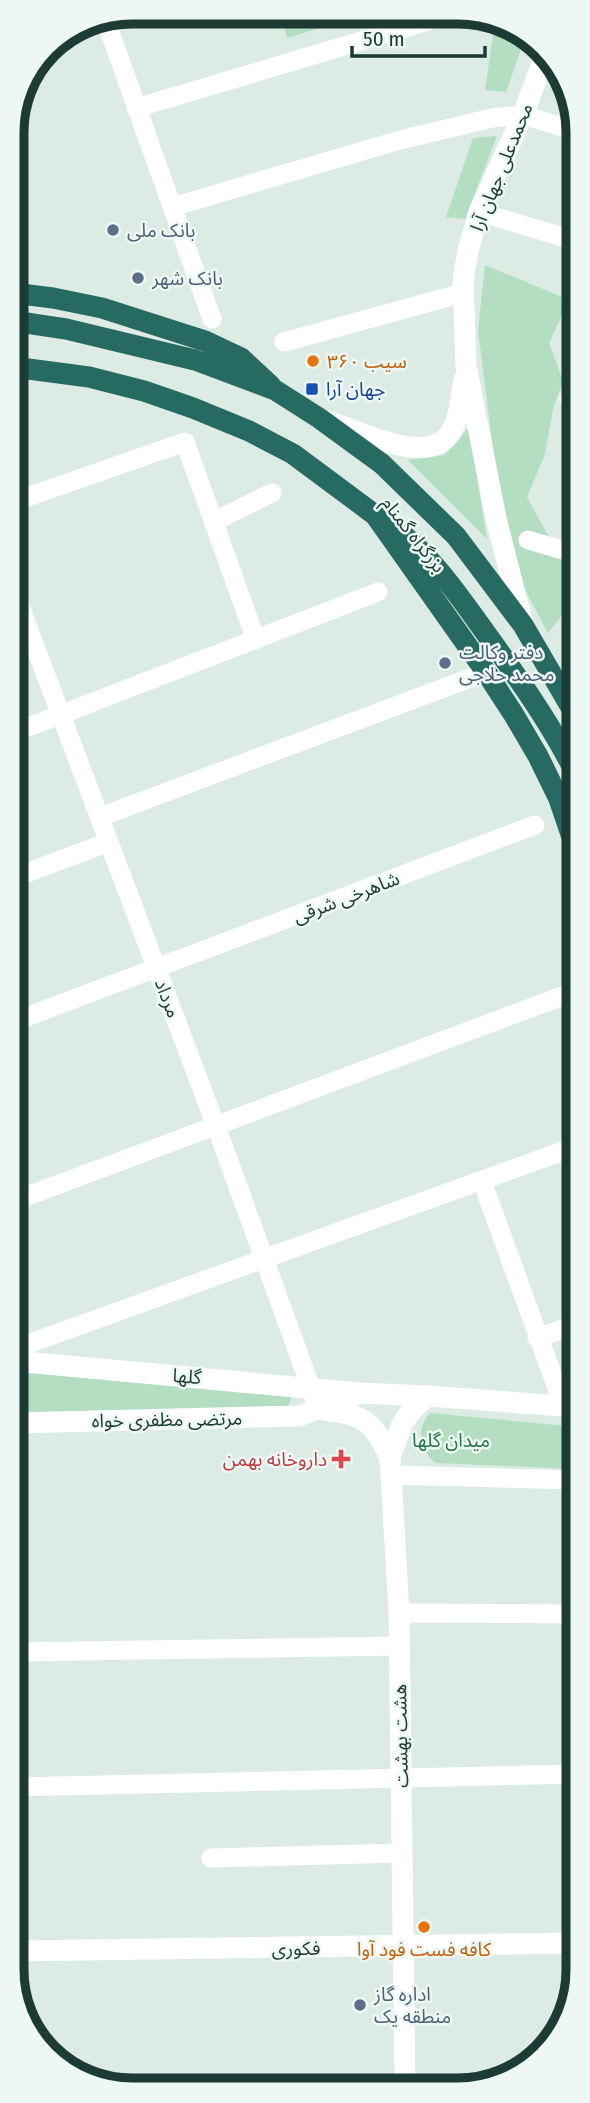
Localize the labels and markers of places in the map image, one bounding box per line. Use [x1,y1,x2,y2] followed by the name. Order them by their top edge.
[127,219,195,242] place label: بانک ملی
[105,222,121,238] marker: بانک ملی
[151,267,223,290] place label: بانک شهر
[130,270,146,286] marker: بانک شهر
[327,350,407,373] place label: سیب ۳۶۰
[305,353,321,369] marker: سیب ۳۶۰
[326,378,385,401] place label: جهان آرا
[304,381,320,397] marker: جهان آرا
[459,641,554,686] place label: دفتر وکالت محمد حلاجی
[437,655,453,671] marker: دفتر وکالت محمد حلاجی
[223,1448,327,1471] place label: داروخانه بهمن
[333,1451,349,1467] marker: داروخانه بهمن
[416,1919,432,1935] marker: کافه فست فود آوا
[357,1938,492,1961] place label: کافه فست فود آوا
[373,1983,451,2028] place label: اداره گاز منطقه یک
[352,1997,368,2013] marker: اداره گاز منطقه یک

